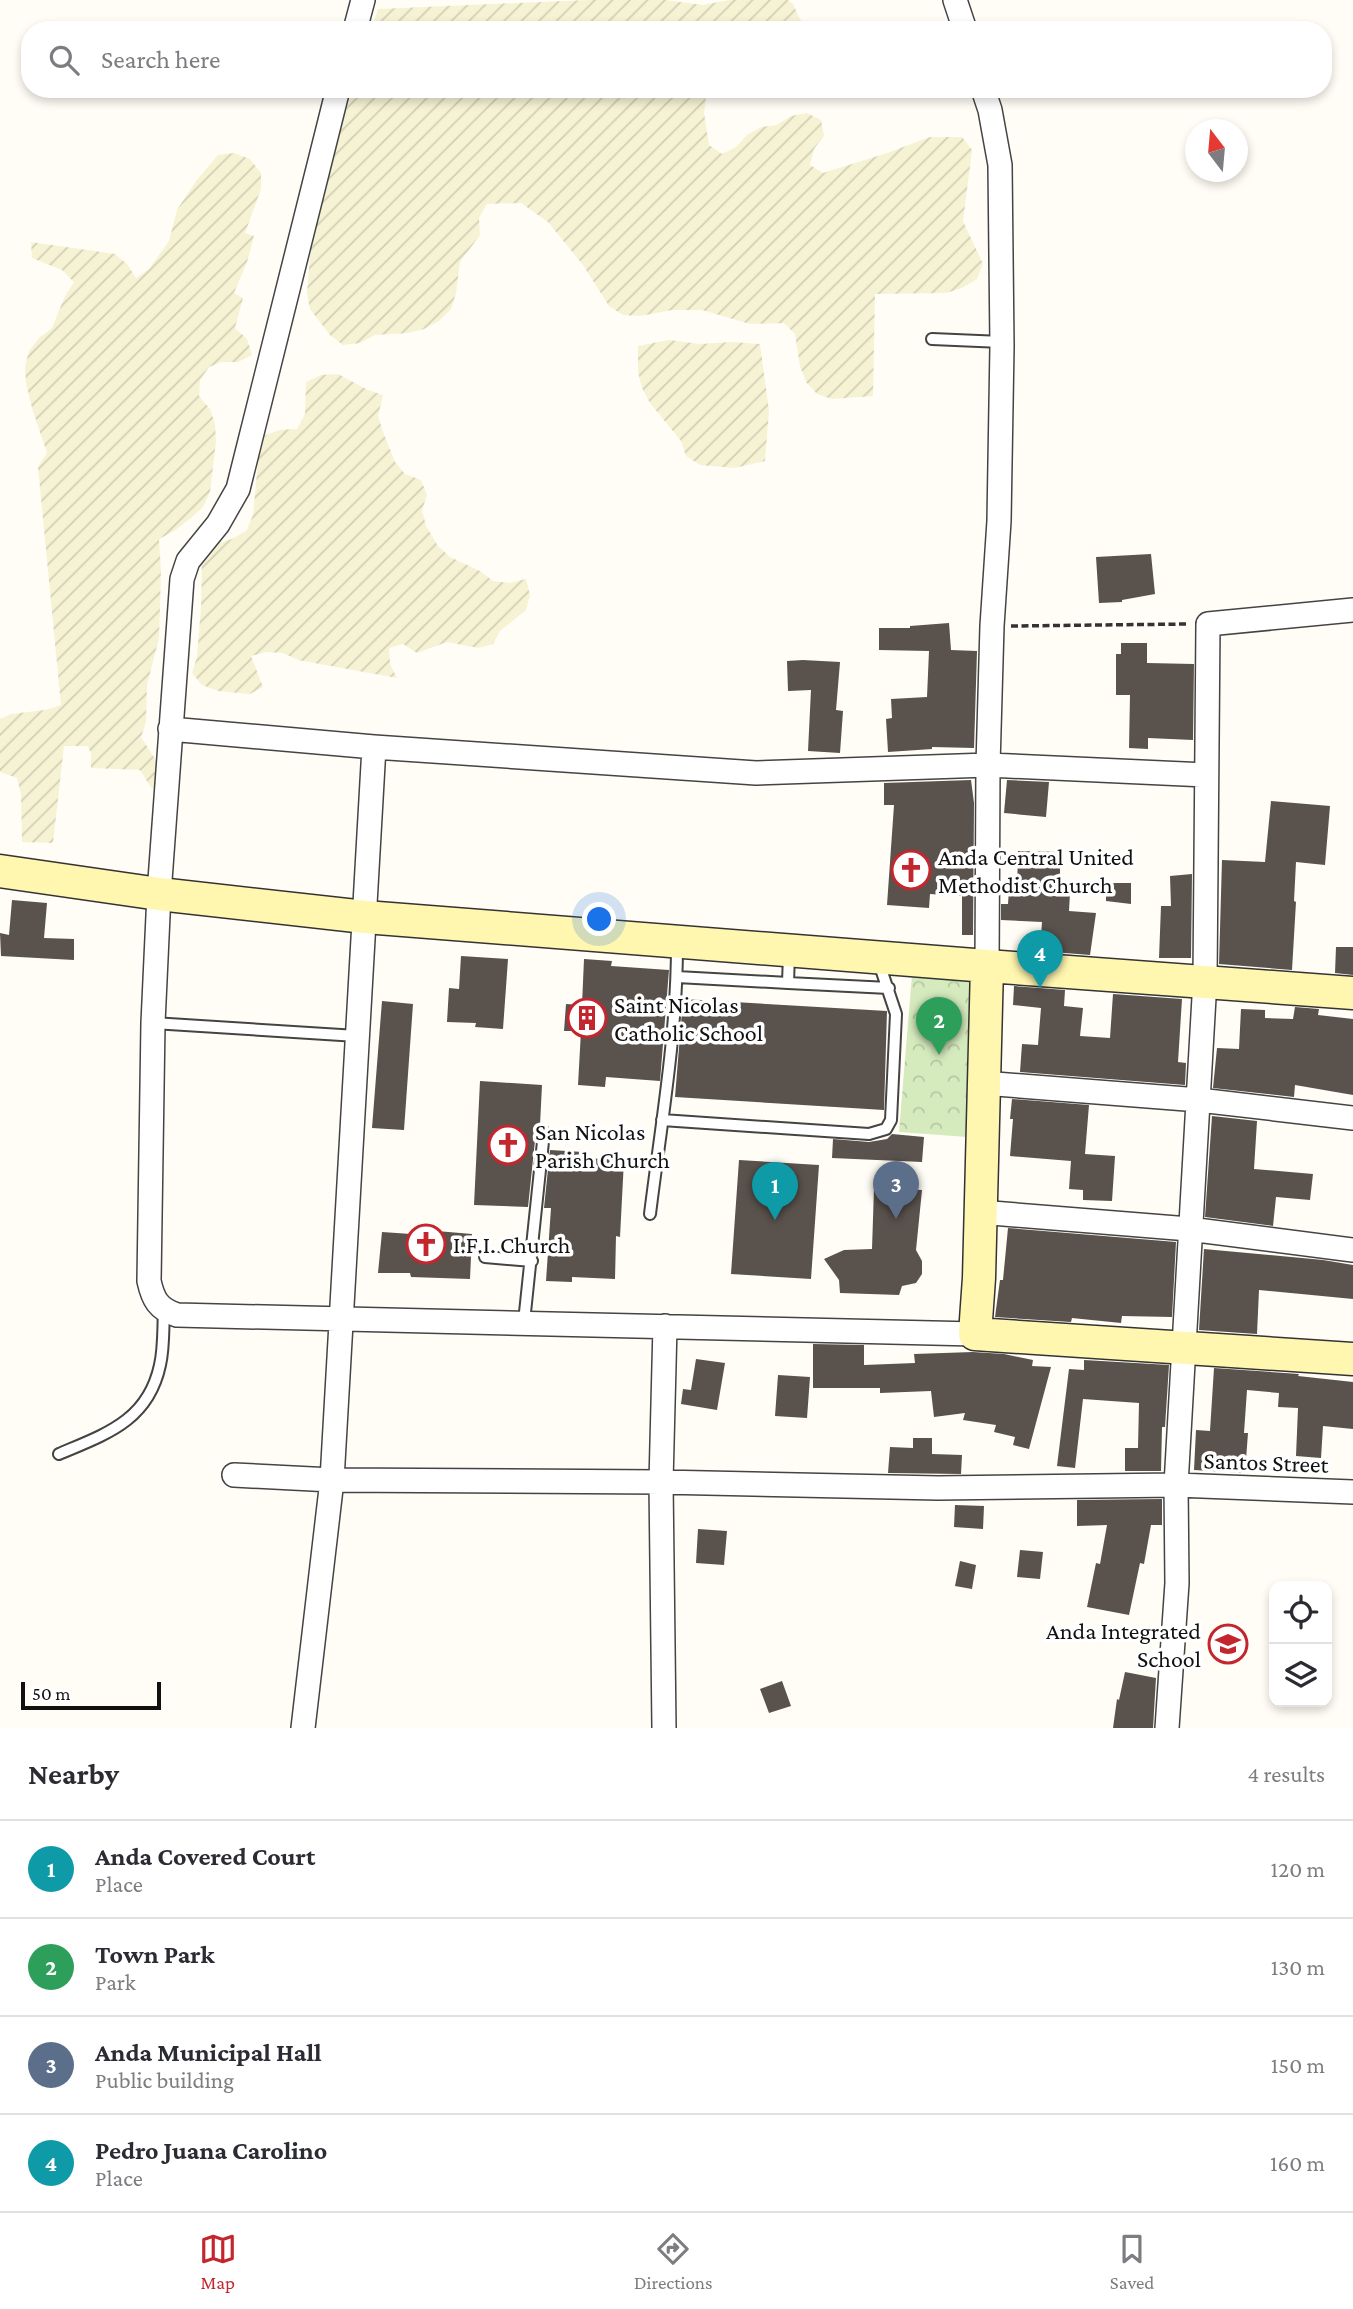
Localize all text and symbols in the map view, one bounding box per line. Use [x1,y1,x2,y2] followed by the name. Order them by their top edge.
[21,21,1332,98] search box
[45,41,83,79] icon: search
[101,45,220,74] text: Search here
[1185,119,1248,182] north arrow
[938,843,1134,898] place label: Anda Central United Methodist Church
[890,849,932,891] church icon: Anda Central United Methodist Church
[582,902,616,936] your location
[1017,930,1063,988] pin: 4
[614,991,763,1046] place label: Saint Nicolas Catholic School
[566,997,608,1039] building icon: Saint Nicolas Catholic School
[916,997,962,1055] pin: 2
[535,1118,670,1173] place label: San Nicolas Parish Church
[487,1124,529,1166] church icon: San Nicolas Parish Church
[873,1161,919,1219] pin: 3
[752,1162,798,1220] pin: 1
[405,1223,447,1265] church icon: I.F.I. Church
[453,1231,571,1258] place label: I.F.I. Church
[1203,1446,1330,1478] street label: Santos Street
[1269,1581,1332,1707] map controls
[1269,1581,1332,1644] button: locate
[1046,1617,1201,1672] place label: Anda Integrated School
[1207,1623,1249,1665] school or university icon: Anda Integrated School
[1269,1644,1332,1707] button: layers
[21,1679,161,1711] scale bar
[32,1683,71,1704] text: 50 m
[28,1757,119,1790] text: Nearby
[1247,1761,1325,1787] text: 4 results
[95,1842,315,1871] text: Anda Covered Court
[47,1856,55,1882] text: 1
[1271,1856,1325,1882] text: 120 m
[95,1871,143,1897] text: Place
[95,1940,215,1969] text: Town Park
[45,1954,57,1980] text: 2
[1271,1954,1325,1980] text: 130 m
[95,1969,136,1995] text: Park
[95,2038,322,2067] text: Anda Municipal Hall
[45,2052,57,2078] text: 3
[1271,2052,1325,2078] text: 150 m
[95,2067,234,2093] text: Public building
[95,2136,327,2165] text: Pedro Juana Carolino
[45,2150,57,2176] text: 4
[1270,2150,1325,2176] text: 160 m
[95,2165,143,2191] text: Place
[199,2230,237,2293] tab: Map
[634,2230,713,2293] tab: Directions
[1110,2230,1154,2293] tab: Saved

